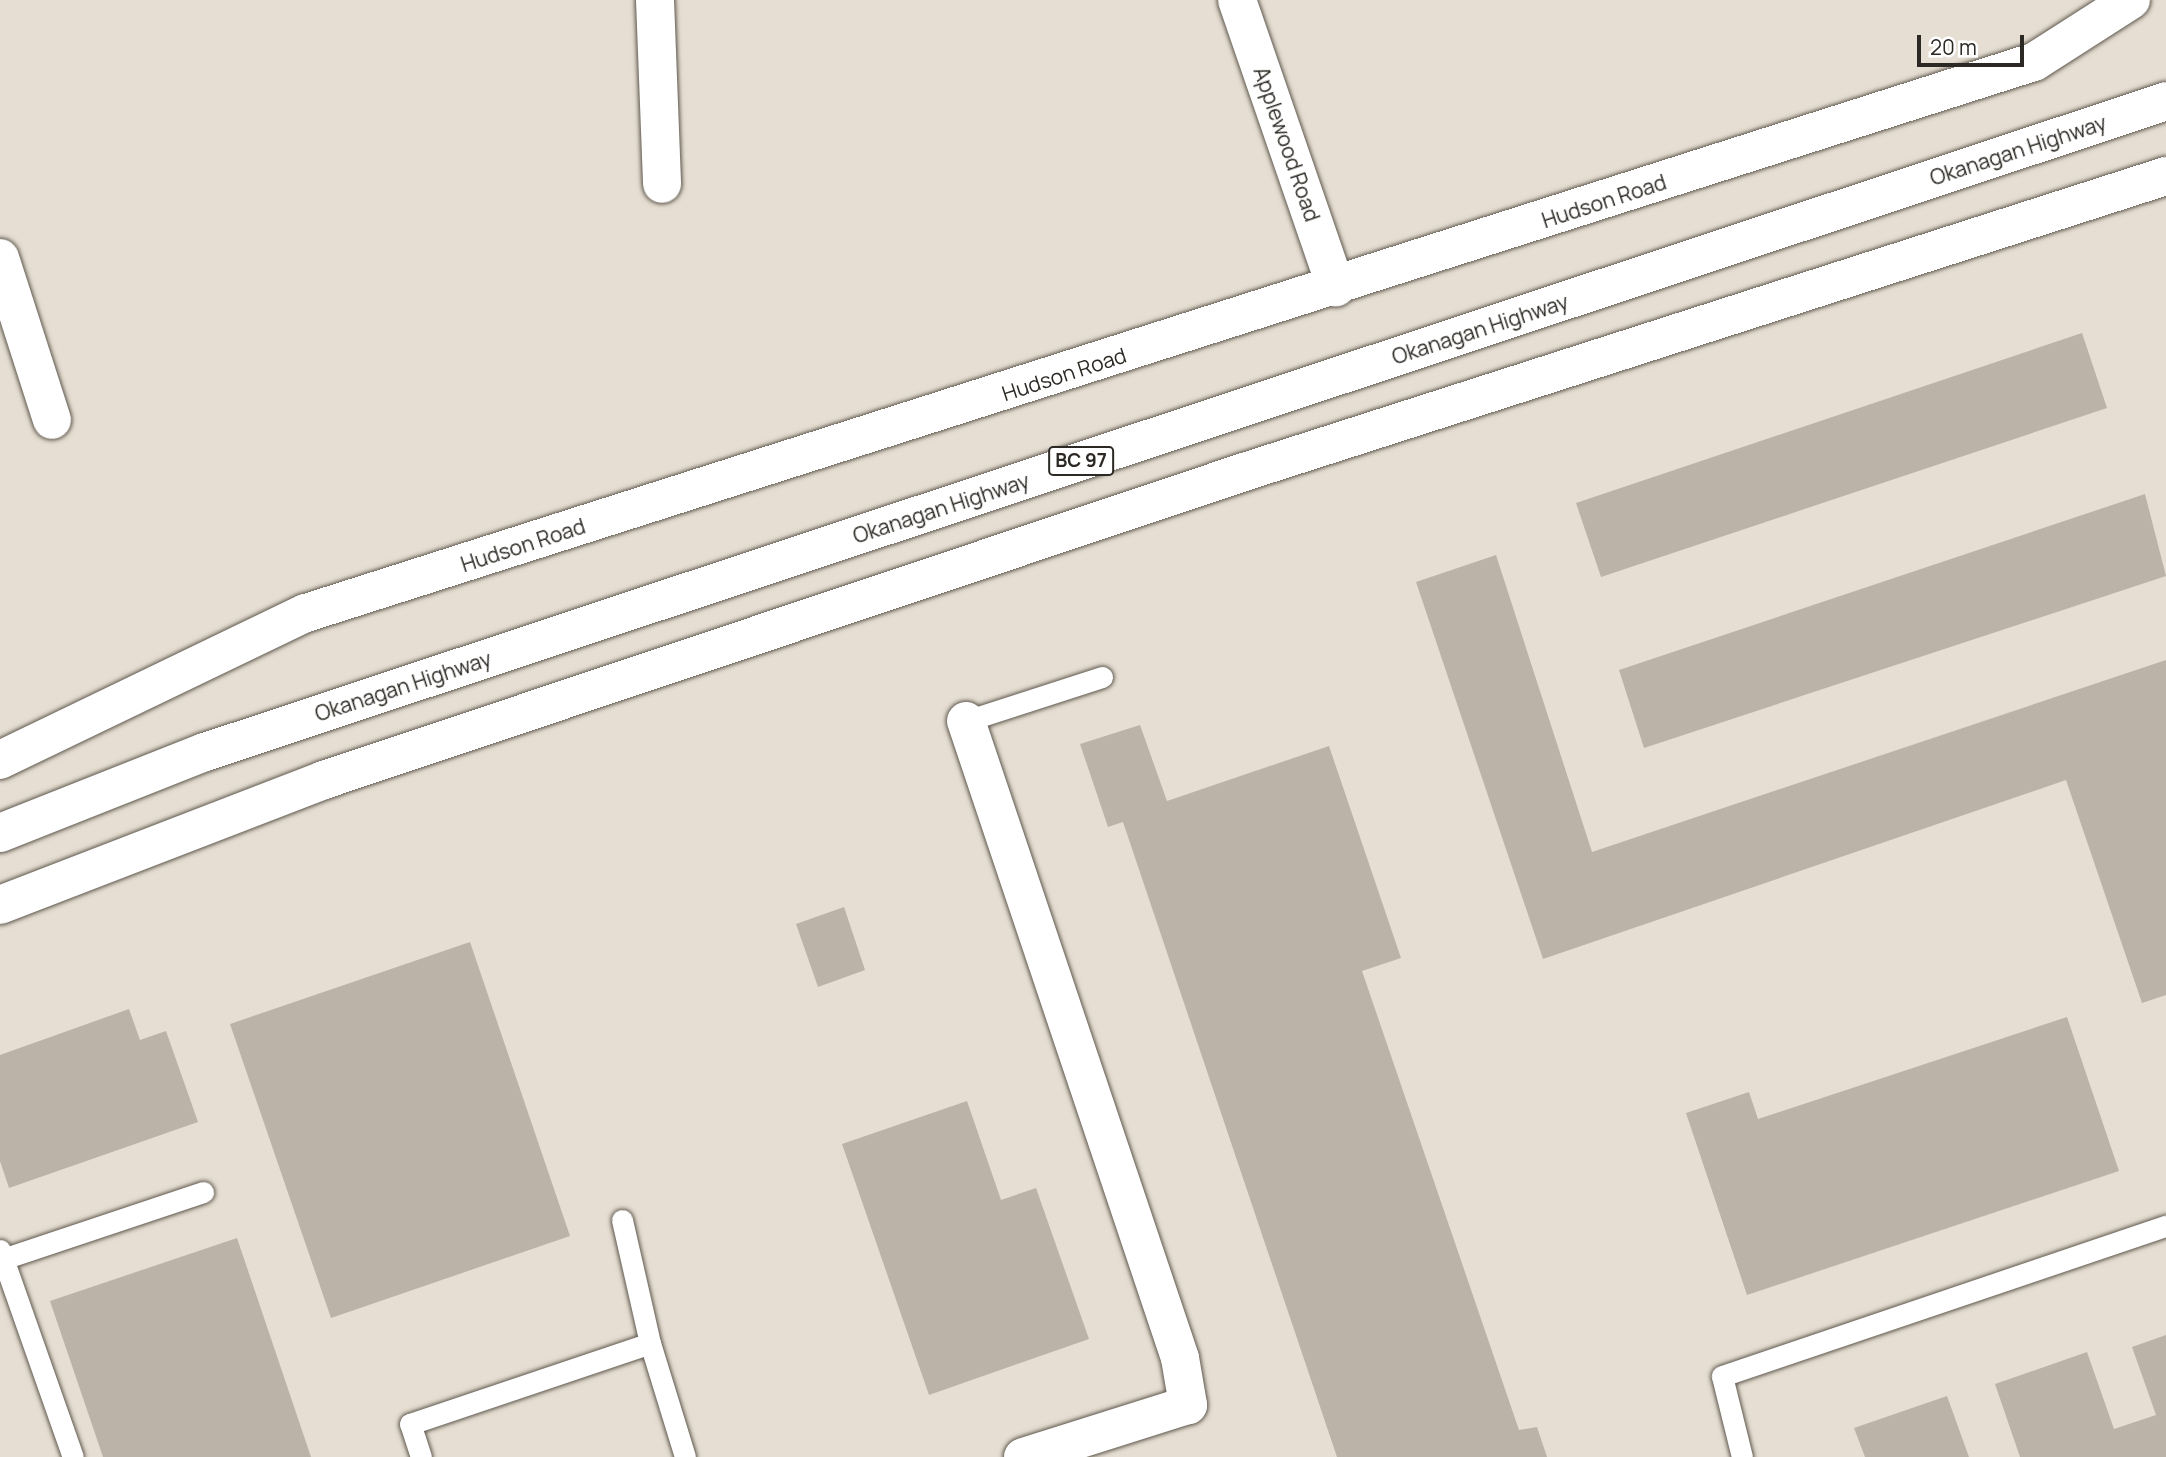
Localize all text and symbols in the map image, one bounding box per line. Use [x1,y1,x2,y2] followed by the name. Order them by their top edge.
[1921,21,2028,65] scale bar
[1930,33,1977,61] text: 20 m
[1249,63,1325,225] street label: Applewood Road
[1927,110,2109,190] street label: Okanagan Highway
[1539,169,1669,233] street label: Hudson Road
[1389,289,1571,369] street label: Okanagan Highway
[999,342,1129,406] street label: Hudson Road
[1048,446,1114,476] road number: BC 97
[850,468,1032,548] street label: Okanagan Highway
[458,513,588,577] street label: Hudson Road
[312,646,494,726] street label: Okanagan Highway

